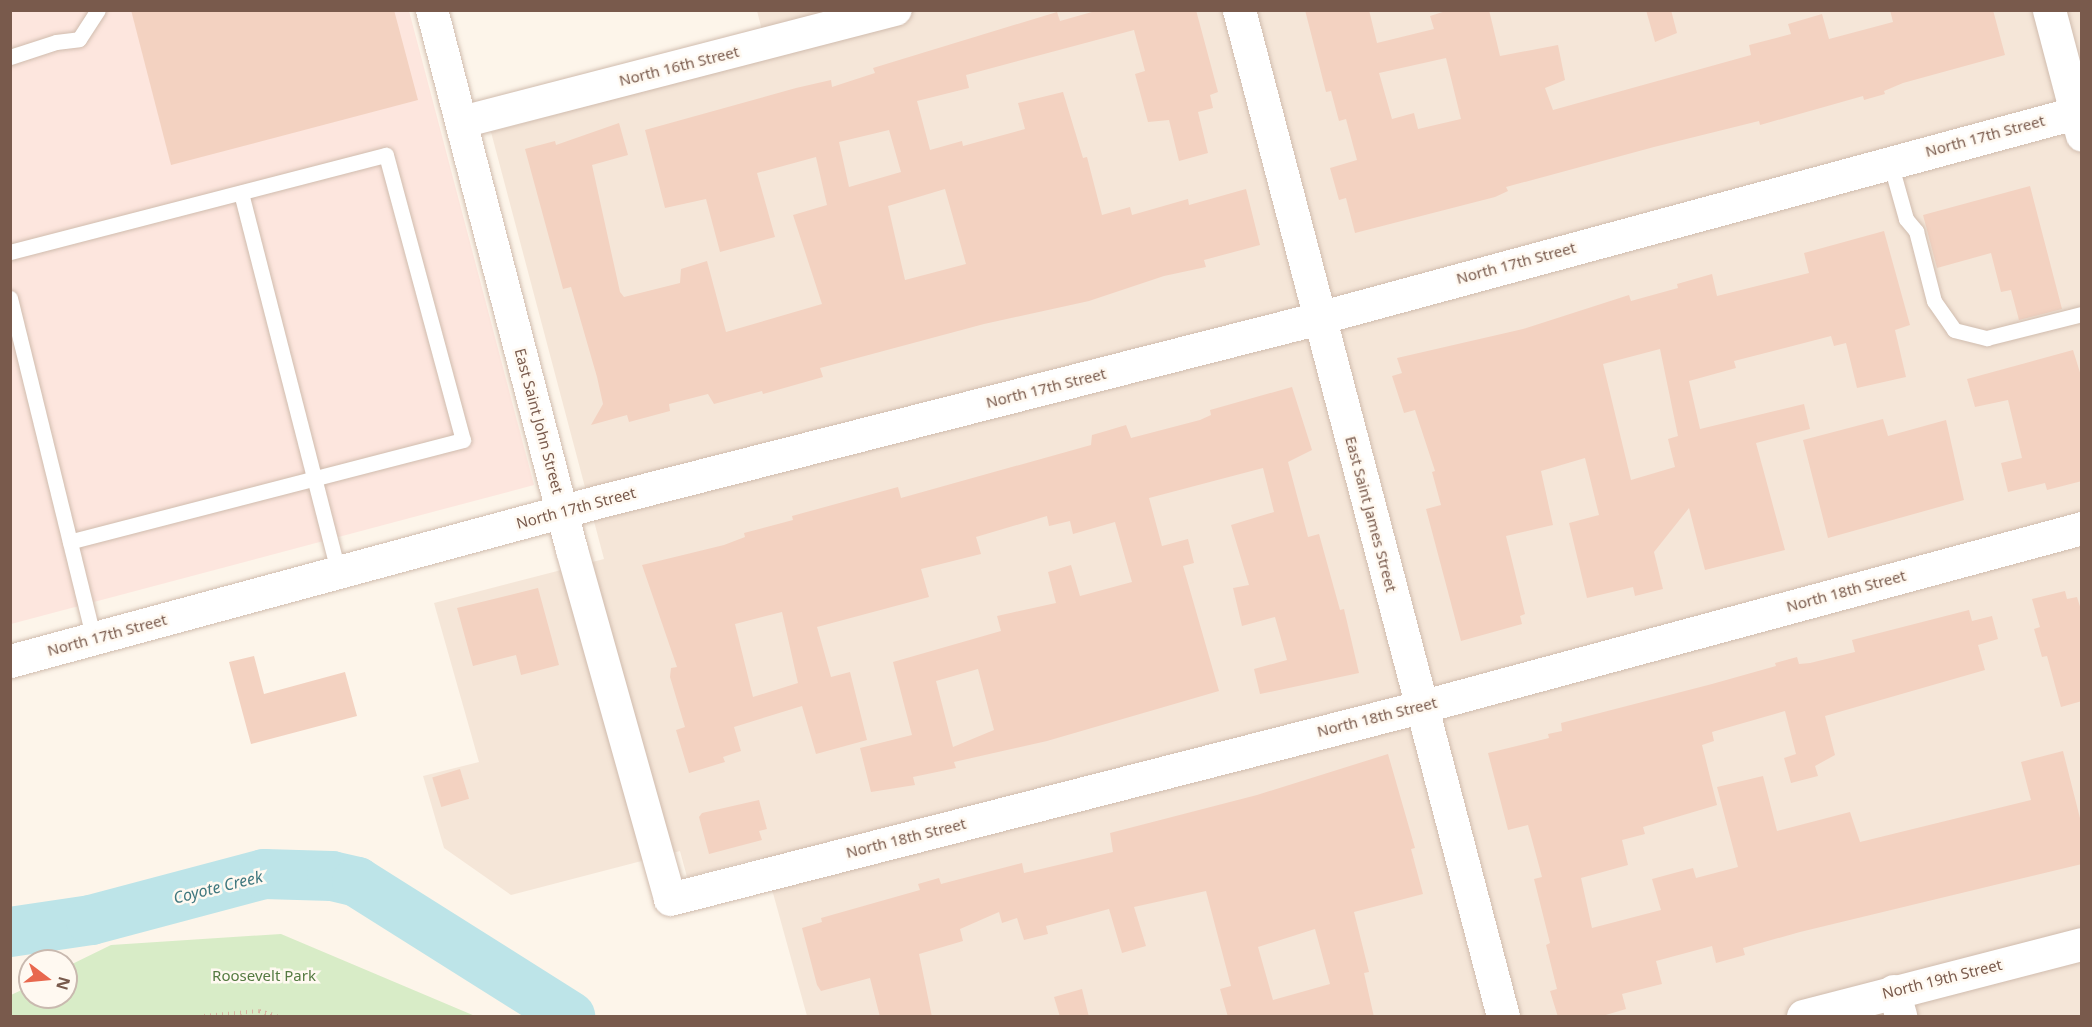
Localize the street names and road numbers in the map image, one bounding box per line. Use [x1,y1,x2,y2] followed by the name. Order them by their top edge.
[617,42,741,90] street label: North 16th Street
[1923,111,2047,161] street label: North 17th Street
[1454,238,1578,288] street label: North 17th Street
[511,346,567,496] street label: East Saint John Street
[984,364,1108,412] street label: North 17th Street
[1342,434,1400,594] street label: East Saint James Street
[514,483,638,533] street label: North 17th Street
[1784,566,1908,616] street label: North 18th Street
[45,610,169,660] street label: North 17th Street
[1315,693,1439,741] street label: North 18th Street
[844,814,968,862] street label: North 18th Street
[1880,955,2004,1003] street label: North 19th Street

